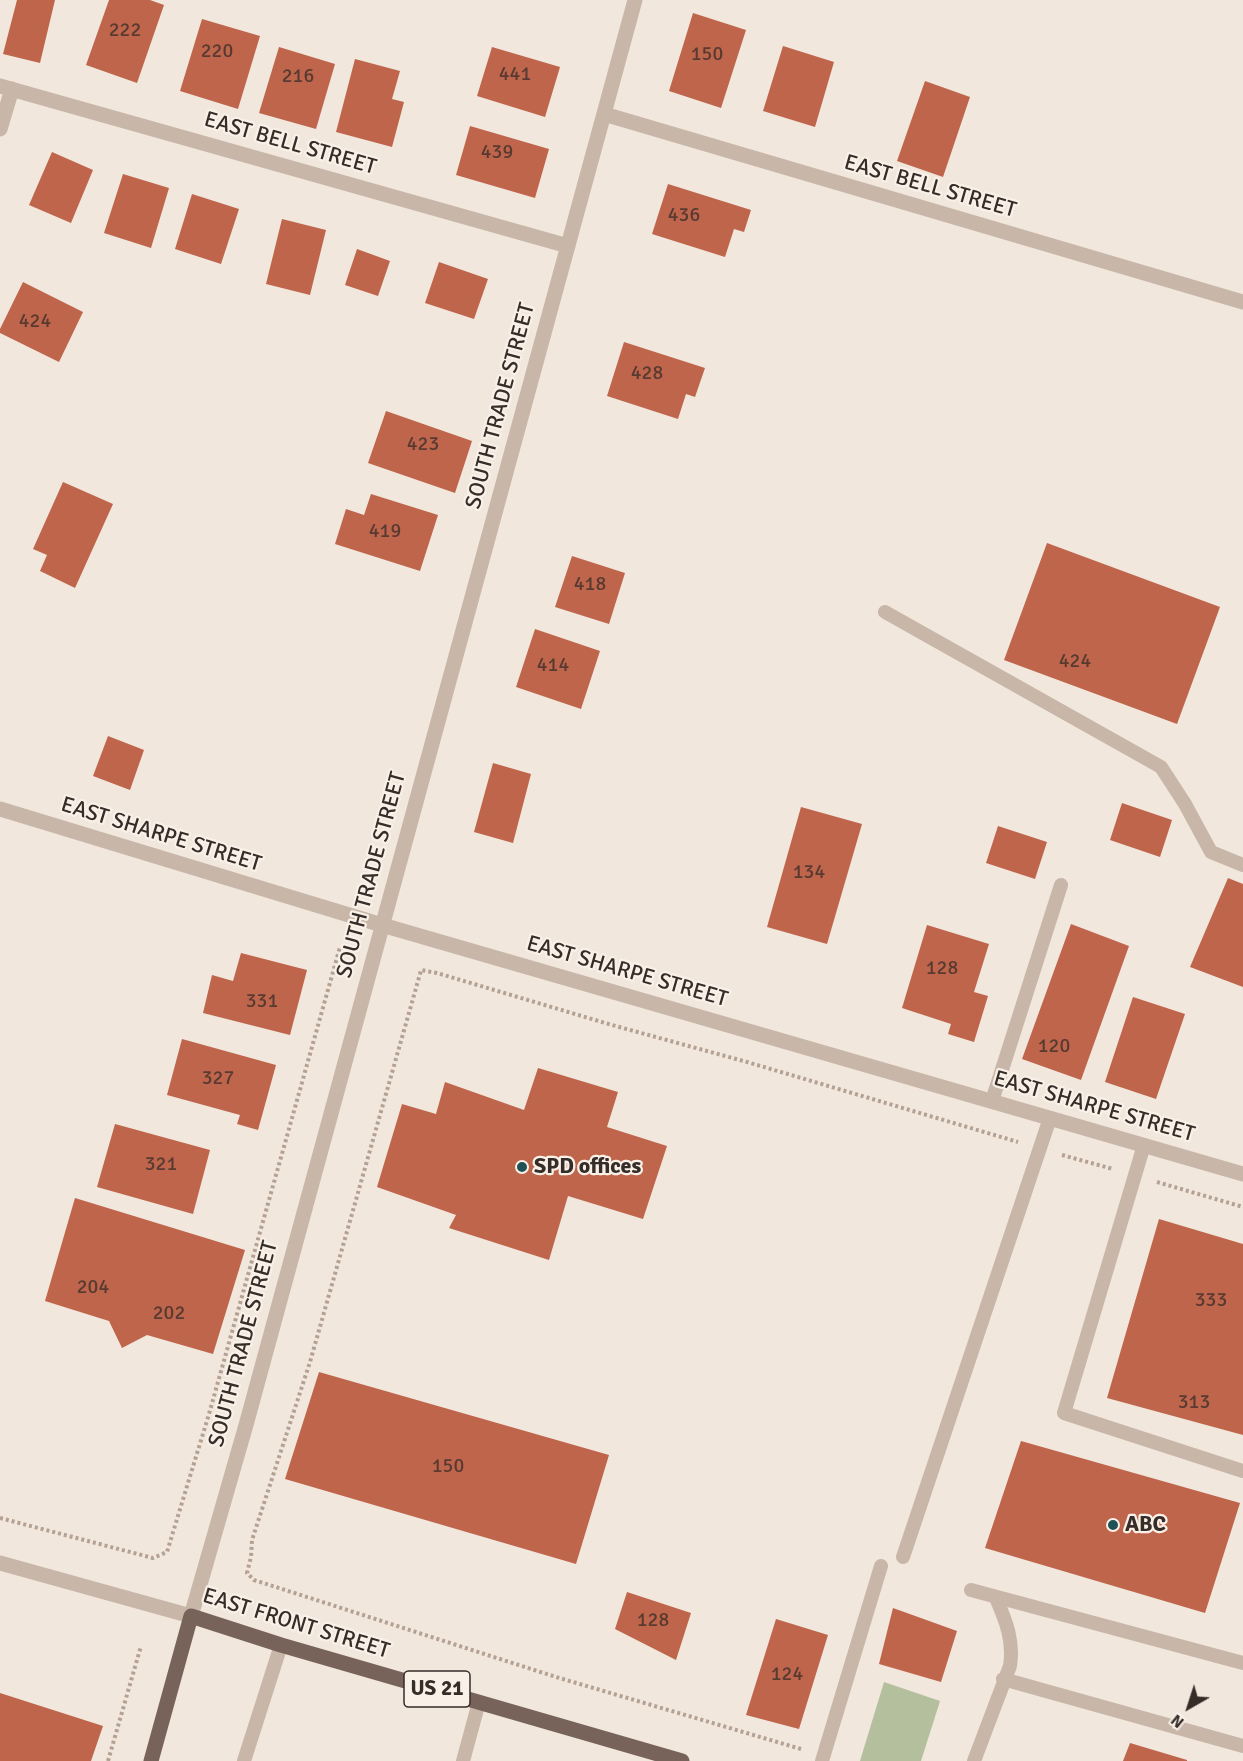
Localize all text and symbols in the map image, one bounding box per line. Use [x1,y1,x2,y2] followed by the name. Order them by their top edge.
[109,19,141,43] house number: 222
[201,40,233,64] house number: 220
[691,43,723,67] house number: 150
[499,63,531,87] house number: 441
[282,65,314,89] house number: 216
[201,107,379,181] street label: EAST BELL STREET
[481,141,513,165] house number: 439
[841,150,1019,224] street label: EAST BELL STREET
[668,204,700,228] house number: 436
[461,300,541,512] street label: SOUTH TRADE STREET
[19,310,51,334] house number: 424
[631,362,663,386] house number: 428
[407,433,439,457] house number: 423
[369,520,401,544] house number: 419
[574,573,606,597] house number: 418
[1059,650,1091,674] house number: 424
[537,654,569,678] house number: 414
[332,769,412,981] street label: SOUTH TRADE STREET
[58,792,264,878] street label: EAST SHARPE STREET
[793,861,825,885] house number: 134
[523,931,731,1013] street label: EAST SHARPE STREET
[926,957,958,981] house number: 128
[246,990,278,1014] house number: 331
[1038,1035,1070,1059] house number: 120
[990,1066,1198,1148] street label: EAST SHARPE STREET
[202,1067,234,1091] house number: 327
[145,1153,177,1177] house number: 321
[534,1154,641,1180] place label: SPD offices
[515,1160,529,1174] marker: SPD offices
[204,1238,284,1450] street label: SOUTH TRADE STREET
[77,1276,109,1300] house number: 204
[1195,1289,1227,1313] house number: 333
[153,1302,185,1326] house number: 202
[1178,1391,1210,1415] house number: 313
[432,1455,464,1479] house number: 150
[1125,1512,1166,1538] place label: ABC
[1106,1518,1120,1532] marker: ABC
[199,1583,393,1665] street label: EAST FRONT STREET
[637,1609,669,1633] house number: 128
[771,1663,803,1687] house number: 124
[404,1671,470,1707] road number: US 21
[1159,1677,1219,1737] north arrow
[1167,1710,1188,1732] text: N

